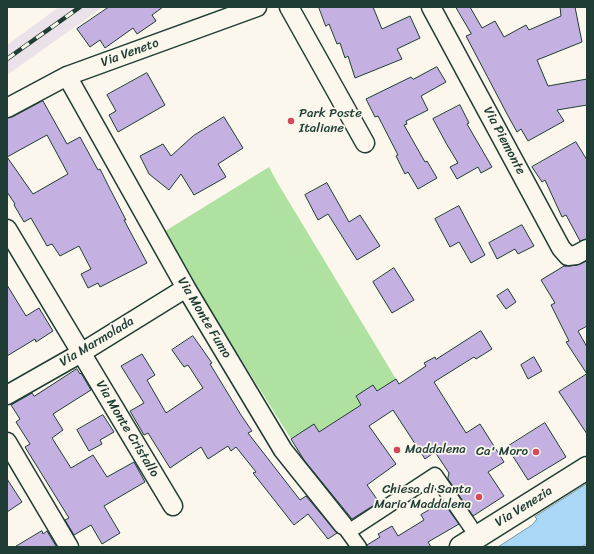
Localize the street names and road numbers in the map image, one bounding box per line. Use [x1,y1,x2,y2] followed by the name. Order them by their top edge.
[99,35,161,71] street label: Via Veneto
[480,104,528,178] street label: Via Piemonte
[174,275,234,361] street label: Via Monte Fumo
[57,314,137,370] street label: Via Marmolada
[92,378,162,480] street label: Via Monte Cristallo
[492,483,556,531] street label: Via Venezia

